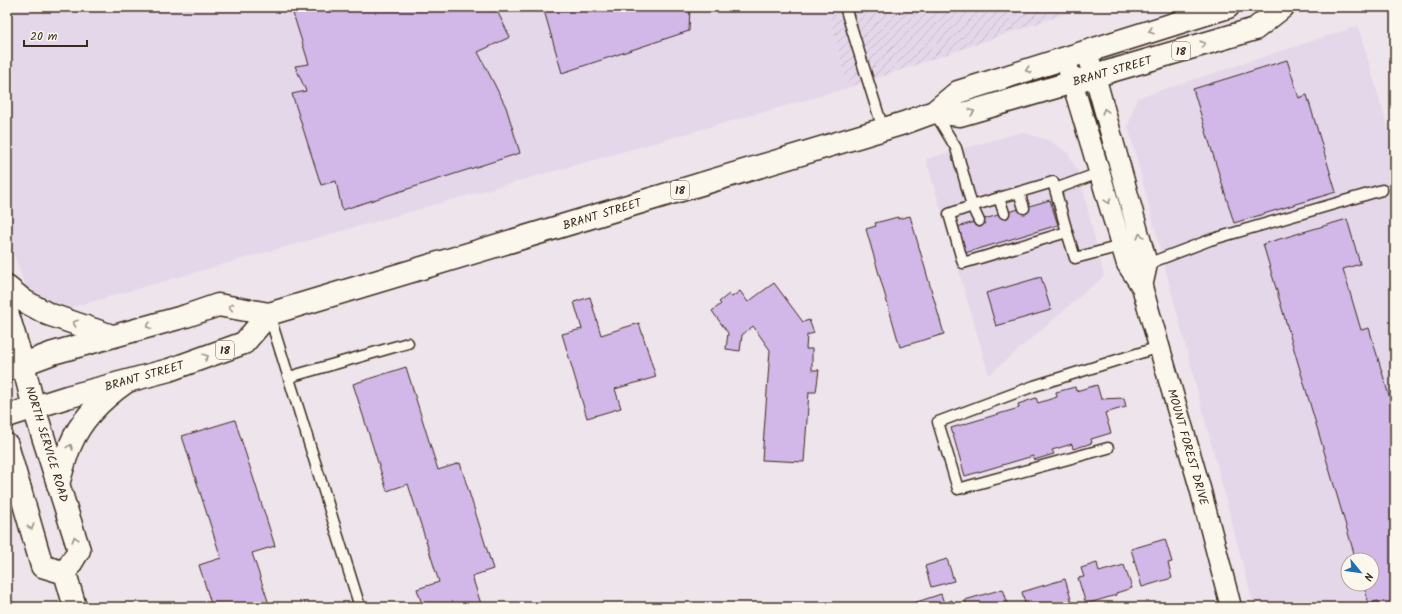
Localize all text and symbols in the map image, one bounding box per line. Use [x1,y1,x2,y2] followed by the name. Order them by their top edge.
[24,22,87,48] scale bar
[1148,26,1155,35] one-way arrow
[30,27,58,46] text: 20 m
[1200,40,1207,49] one-way arrow
[1172,42,1190,60] road number: 18
[1070,51,1155,92] street label: BRANT STREET
[1024,65,1031,74] one-way arrow
[969,108,976,117] one-way arrow
[1101,108,1110,115] one-way arrow
[671,181,689,199] road number: 18
[560,193,645,235] street label: BRANT STREET
[1103,197,1112,204] one-way arrow
[1136,233,1145,240] one-way arrow
[228,304,234,312] one-way arrow
[72,320,79,328] one-way arrow
[146,321,153,330] one-way arrow
[216,341,234,359] road number: 18
[202,353,209,362] one-way arrow
[102,356,187,397] street label: BRANT STREET
[20,384,73,505] street label: NORTH SERVICE ROAD
[1162,387,1214,509] street label: MOUNT FOREST DRIVE
[66,443,74,450] one-way arrow
[26,523,35,530] one-way arrow
[71,536,80,543] one-way arrow
[1340,552,1380,592] north arrow
[1358,569,1377,584] text: N

